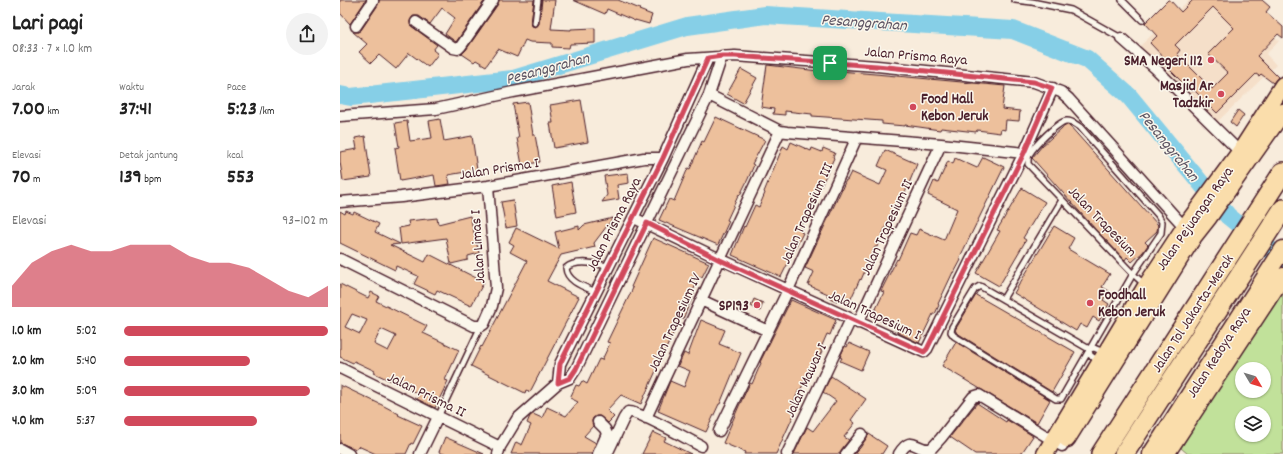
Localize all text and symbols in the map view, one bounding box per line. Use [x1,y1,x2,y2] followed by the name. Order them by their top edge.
[12,9,83,40] text: Lari pagi
[820,9,908,38] water label: Pesanggrahan
[286,13,328,55] button: share
[12,40,92,59] text: 08:33 · 7 × 1.0 km
[863,42,969,73] street label: Jalan Prisma Raya
[813,46,847,80] pin
[503,47,593,92] water label: Pesanggrahan
[1124,51,1203,73] place label: SMA Negeri 112
[819,52,841,74] icon: arrive
[1206,55,1216,65] marker: SMA Negeri 112
[1160,76,1213,115] place label: Masjid Ar Tadzkir
[12,80,35,96] text: Jarak
[119,80,144,96] text: Waktu
[227,80,246,96] text: Pace
[921,89,988,128] place label: Food Hall Kebon Jeruk
[1216,89,1226,99] marker: Masjid Ar Tadzkir
[12,96,45,124] text: 7.00
[119,96,152,124] text: 37:41
[227,96,257,124] text: 5:23
[908,102,918,112] marker: Food Hall Kebon Jeruk
[45,104,59,120] text: km
[257,104,275,120] text: /km
[1132,106,1204,188] water label: Pesanggrahan
[12,148,41,164] text: Elevasi
[119,148,178,164] text: Detak jantung
[227,148,243,164] text: kcal
[458,153,541,187] street label: Jalan Prisma I
[776,159,840,268] street label: Jalan Trapesium III
[1151,162,1240,276] street label: Jalan Pejuangan Raya
[12,164,31,192] text: 70
[119,164,142,192] text: 139
[227,164,254,192] text: 553
[31,172,41,188] text: m
[142,172,162,188] text: bpm
[582,173,648,276] street label: Jalan Prisma Raya
[856,176,920,280] street label: Jalan Trapesium II
[1062,182,1141,263] street label: Jalan Trapesium
[465,209,493,285] street label: Jalan Limas I
[12,212,46,231] text: Elevasi
[282,212,328,231] text: 93–102 m
[1147,251,1240,378] street label: Jalan Tol Jakarta–Merak
[643,269,709,376] street label: Jalan Trapesium IV
[824,285,924,347] street label: Jalan Trapesium I
[1098,285,1165,324] place label: Foodhall Kebon Jeruk
[719,296,749,318] place label: SP193
[1085,298,1095,308] marker: Foodhall Kebon Jeruk
[752,300,762,310] marker: SP193
[1182,302,1258,403] street label: Jalan Kedoya Raya
[12,322,41,341] text: 1.0 km
[76,322,97,341] text: 5:02
[780,340,834,422] street label: Jalan Mawar I
[12,352,44,371] text: 2.0 km
[76,352,97,371] text: 5:40
[1235,362,1271,398] north arrow
[1235,362,1271,442] map controls
[383,367,469,424] street label: Jalan Prisma II
[12,382,44,401] text: 3.0 km
[76,382,97,401] text: 5:09
[1235,406,1271,442] button: layers
[12,412,44,431] text: 4.0 km
[76,412,95,431] text: 5:37

